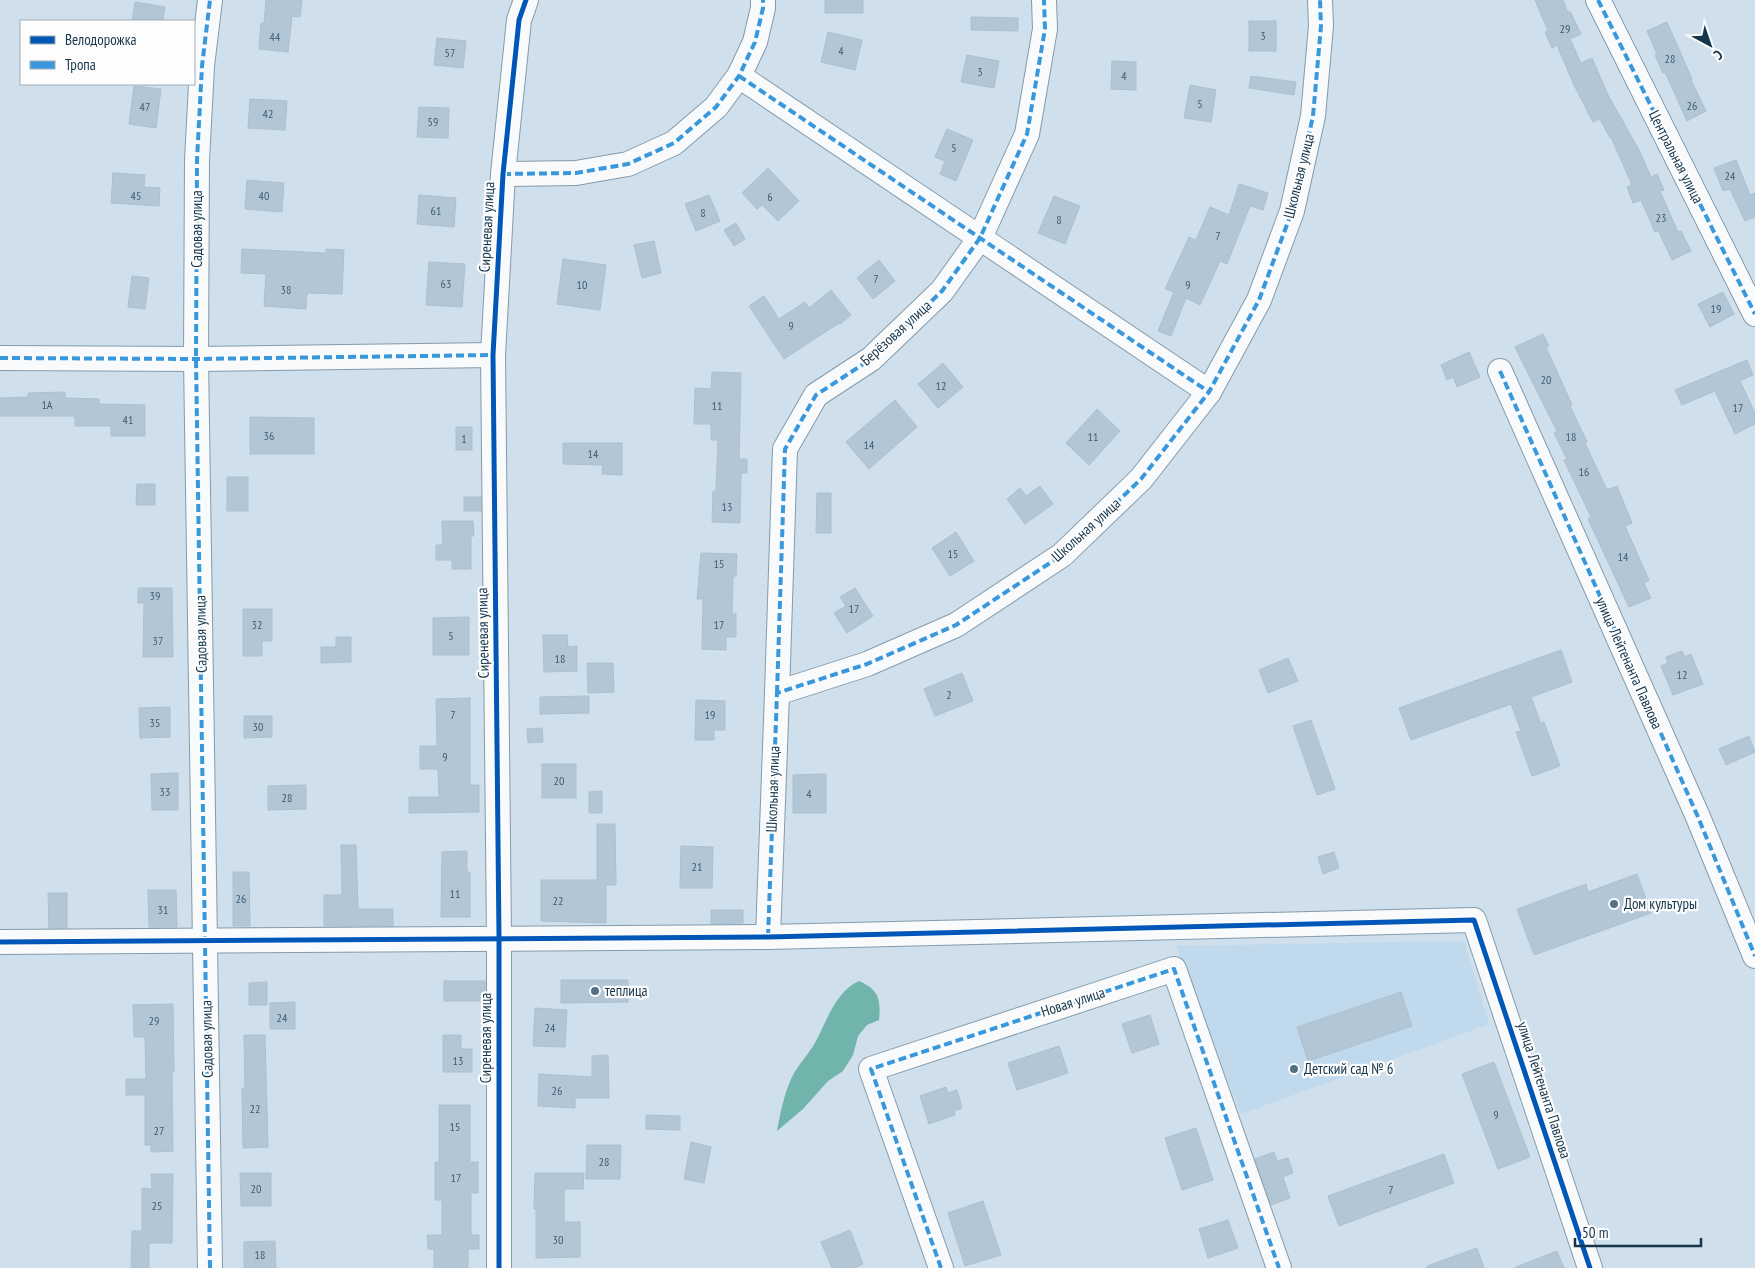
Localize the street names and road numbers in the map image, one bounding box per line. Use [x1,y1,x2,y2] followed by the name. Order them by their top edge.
[1645,107,1708,207] street label: Центральная улица
[1279,132,1318,220] street label: Школьная улица
[475,181,498,273] street label: Сиреневая улица
[187,190,206,268] street label: Садовая улица
[856,296,935,369] street label: Берёзовая улица
[1047,494,1124,566] street label: Школьная улица
[472,588,493,678] street label: Сиреневая улица
[1592,594,1667,732] street label: улица Лейтенанта Павлова
[190,595,211,673] street label: Садовая улица
[761,745,784,833] street label: Школьная улица
[1038,982,1107,1021] street label: Новая улица
[476,993,495,1083] street label: Сиреневая улица
[196,1000,217,1078] street label: Садовая улица
[1513,1019,1576,1161] street label: улица Лейтенанта Павлова

